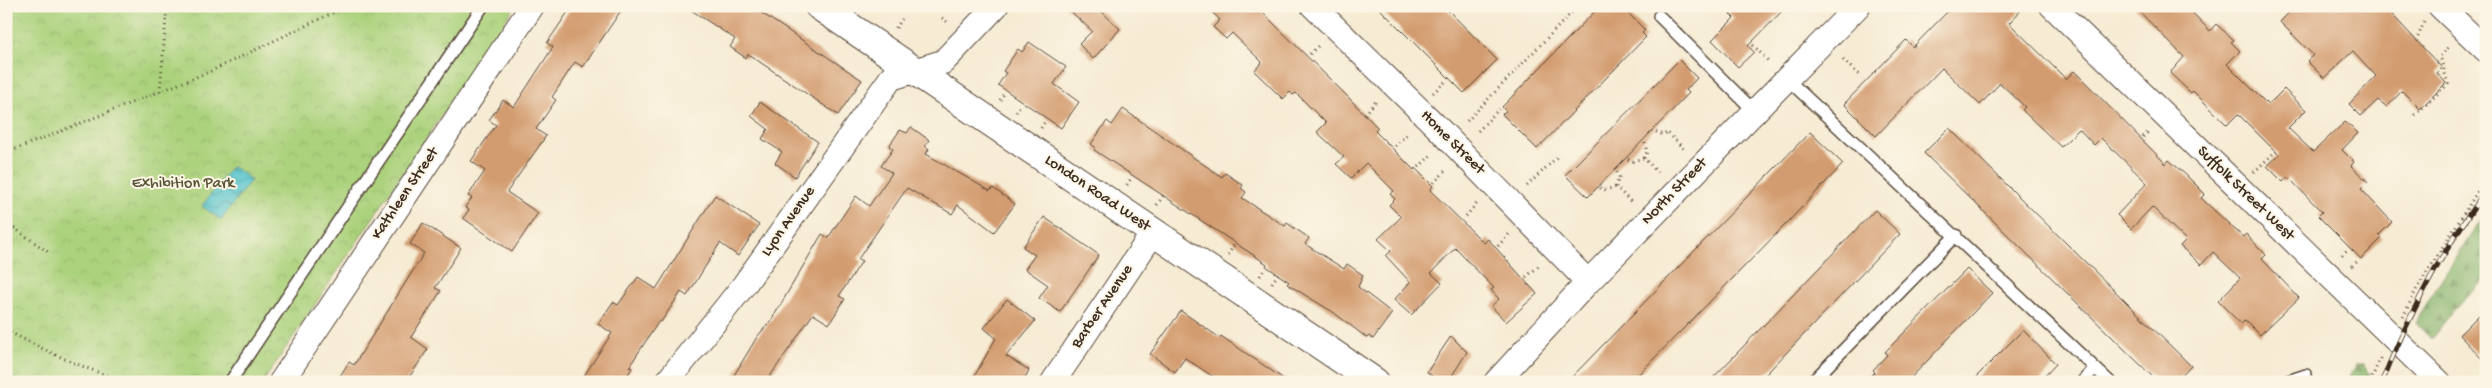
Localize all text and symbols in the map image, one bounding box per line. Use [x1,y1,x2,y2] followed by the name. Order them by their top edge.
[1416,107,1489,180] street label: Home Street
[368,143,445,244] street label: Kathleen Street
[2192,143,2299,246] street label: Suffolk Street West
[1040,151,1155,237] street label: London Road West
[1638,153,1713,230] street label: North Street
[132,175,236,194] park label: Exhibition Park
[758,183,821,261] street label: Lyon Avenue
[1067,261,1138,353] street label: Barber Avenue

